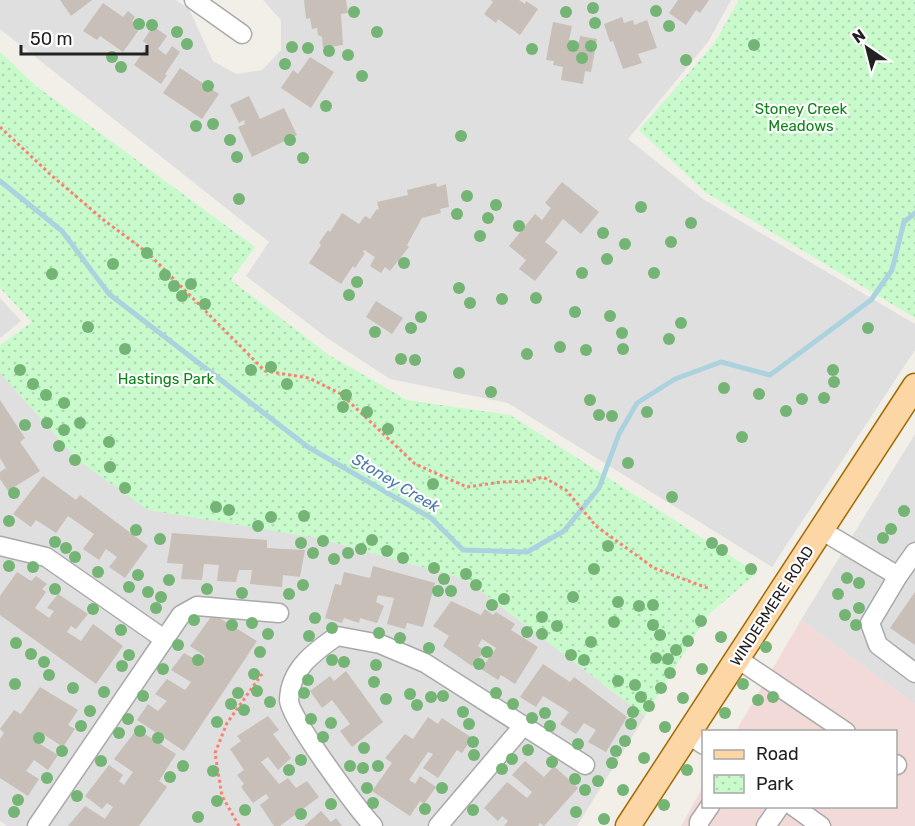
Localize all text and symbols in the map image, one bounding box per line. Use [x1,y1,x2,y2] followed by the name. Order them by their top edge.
[21,18,147,56] scale bar
[837,18,897,78] north arrow
[849,25,869,47] text: N
[30,28,73,50] text: 50 m
[755,100,848,135] park label: Stoney Creek Meadows
[118,370,215,388] park label: Hastings Park
[349,449,444,517] water label: Stoney Creek
[726,543,818,669] street label: WINDERMERE ROAD
[702,730,897,808] legend
[756,743,799,765] text: Road
[756,773,794,795] text: Park

